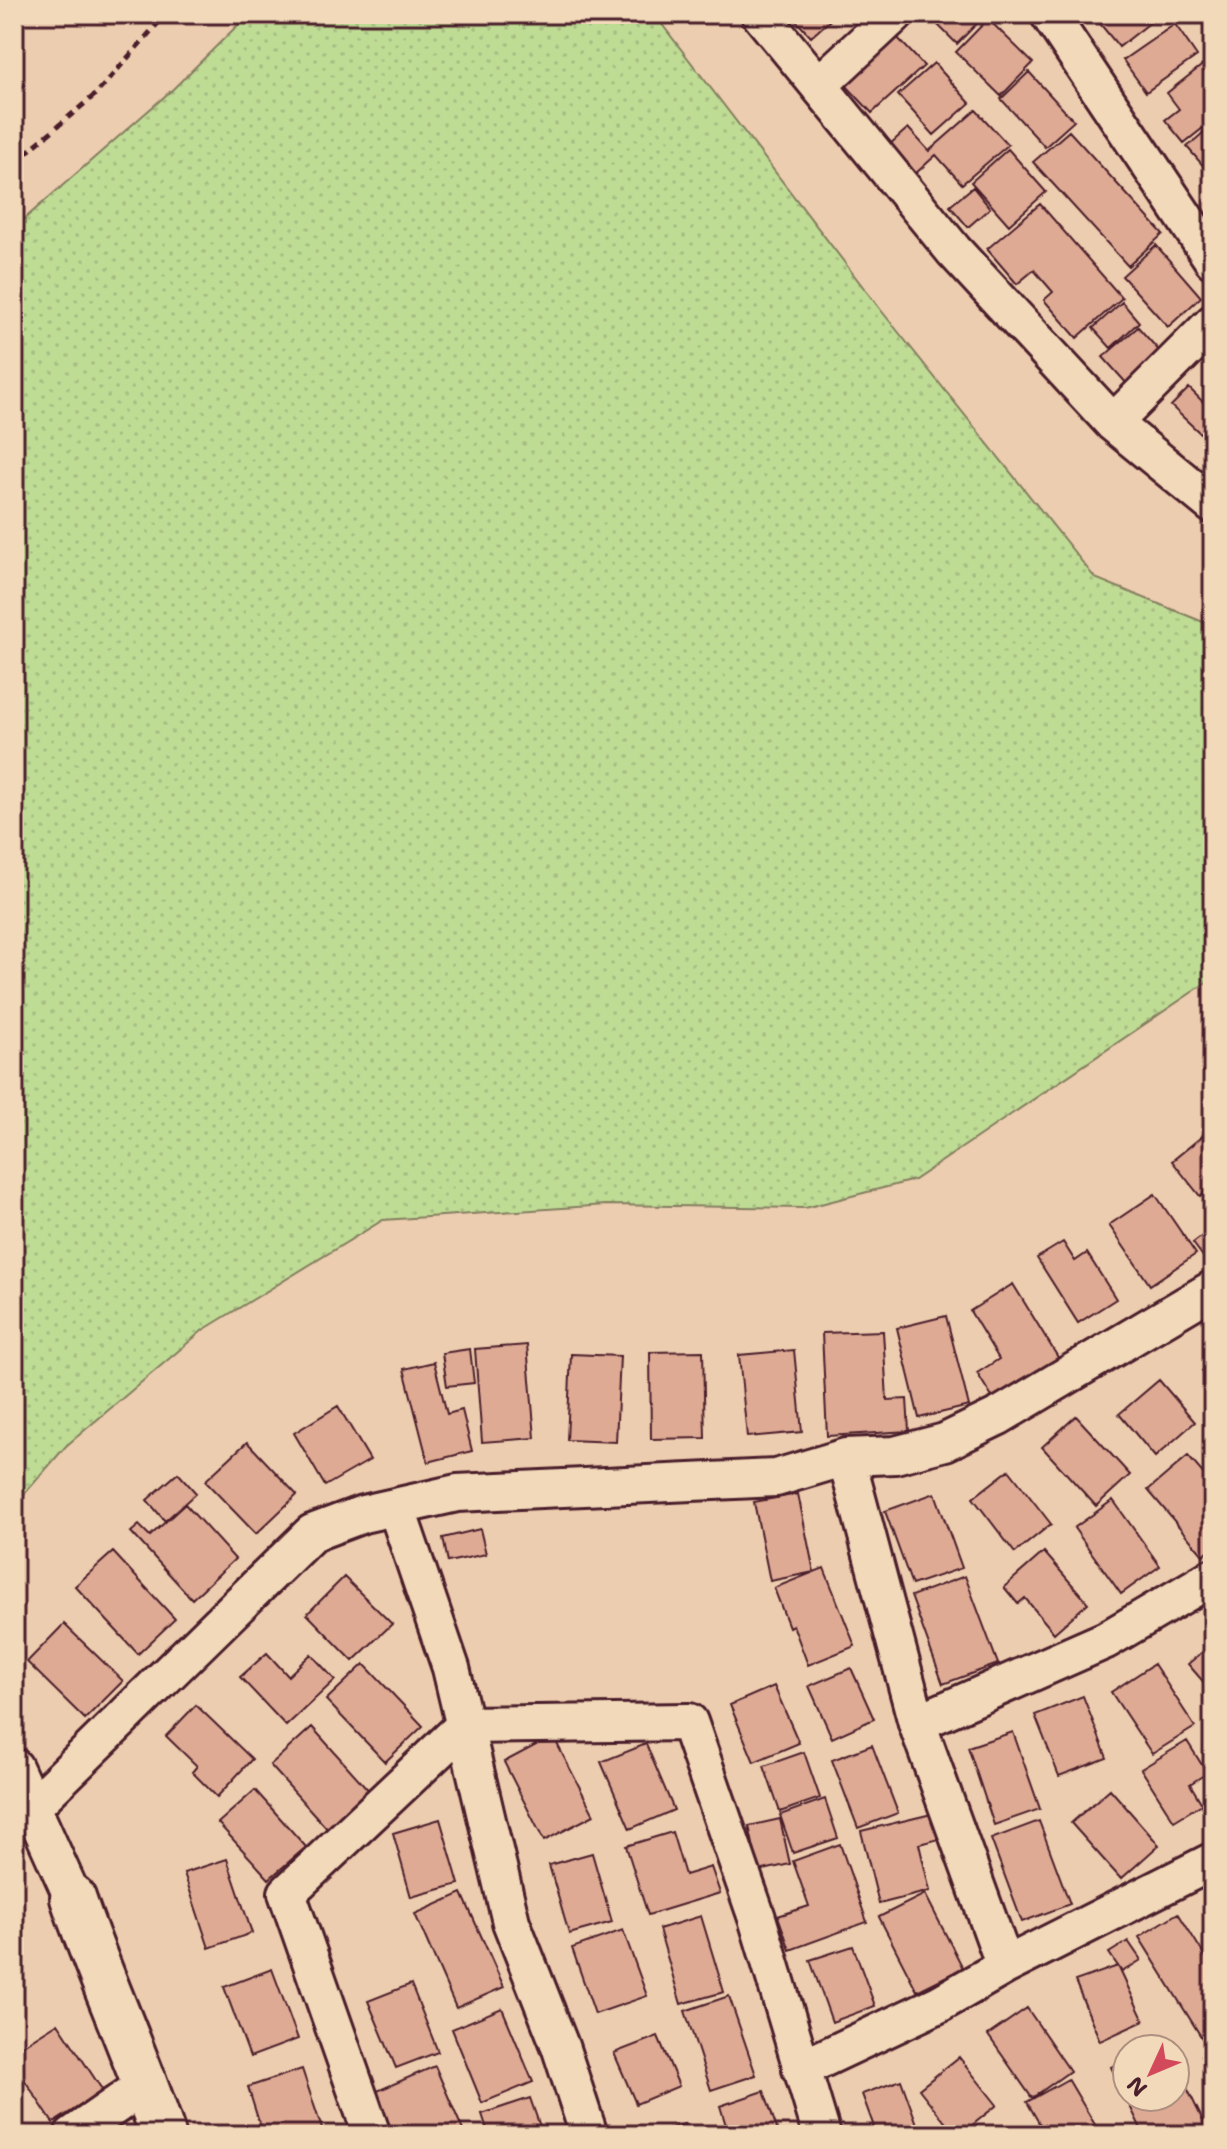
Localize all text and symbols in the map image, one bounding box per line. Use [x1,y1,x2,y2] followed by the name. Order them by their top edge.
[1111,2033,1191,2113] north arrow
[1120,2070,1153,2103] text: N

